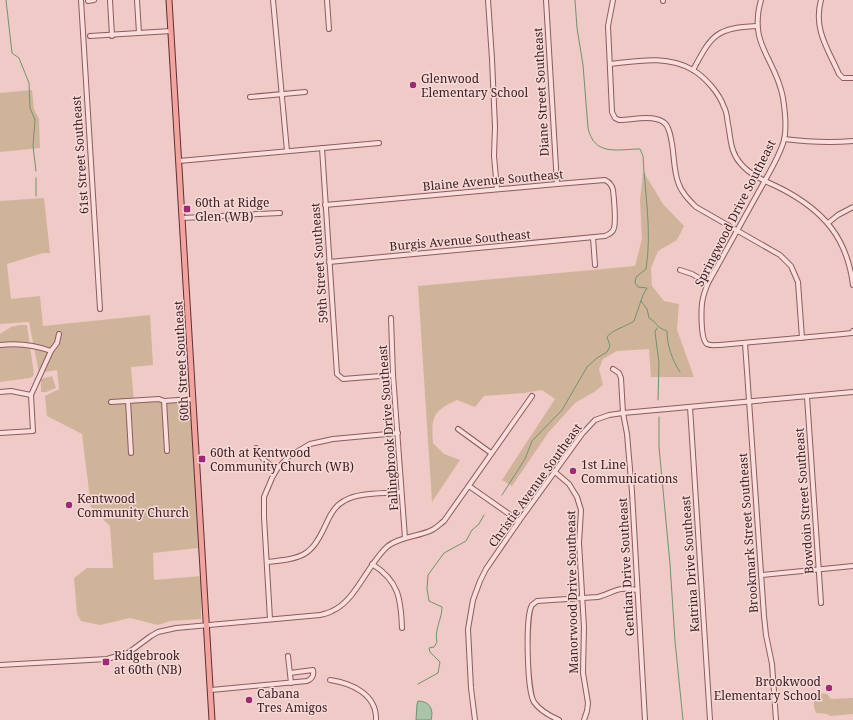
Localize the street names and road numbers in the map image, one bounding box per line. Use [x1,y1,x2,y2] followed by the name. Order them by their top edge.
[529,27,553,157] street label: Diane Street Southeast
[67,95,93,215] street label: 61st Street Southeast
[690,137,780,289] street label: Springwood Drive Southeast
[422,165,564,195] street label: Blaine Avenue Southeast
[306,202,332,324] street label: 59th Street Southeast
[389,225,531,255] street label: Burgis Avenue Southeast
[169,300,193,422] street label: 60th Street Southeast
[374,344,402,512] street label: Fallingbrook Drive Southeast
[484,420,586,550] street label: Christie Avenue Southeast
[790,427,818,575] street label: Bowdoin Street Southeast
[734,452,762,614] street label: Brookmark Street Southeast
[677,495,703,633] street label: Katrina Drive Southeast
[614,497,638,637] street label: Gentian Drive Southeast
[562,510,582,674] street label: Manorwood Drive Southeast

